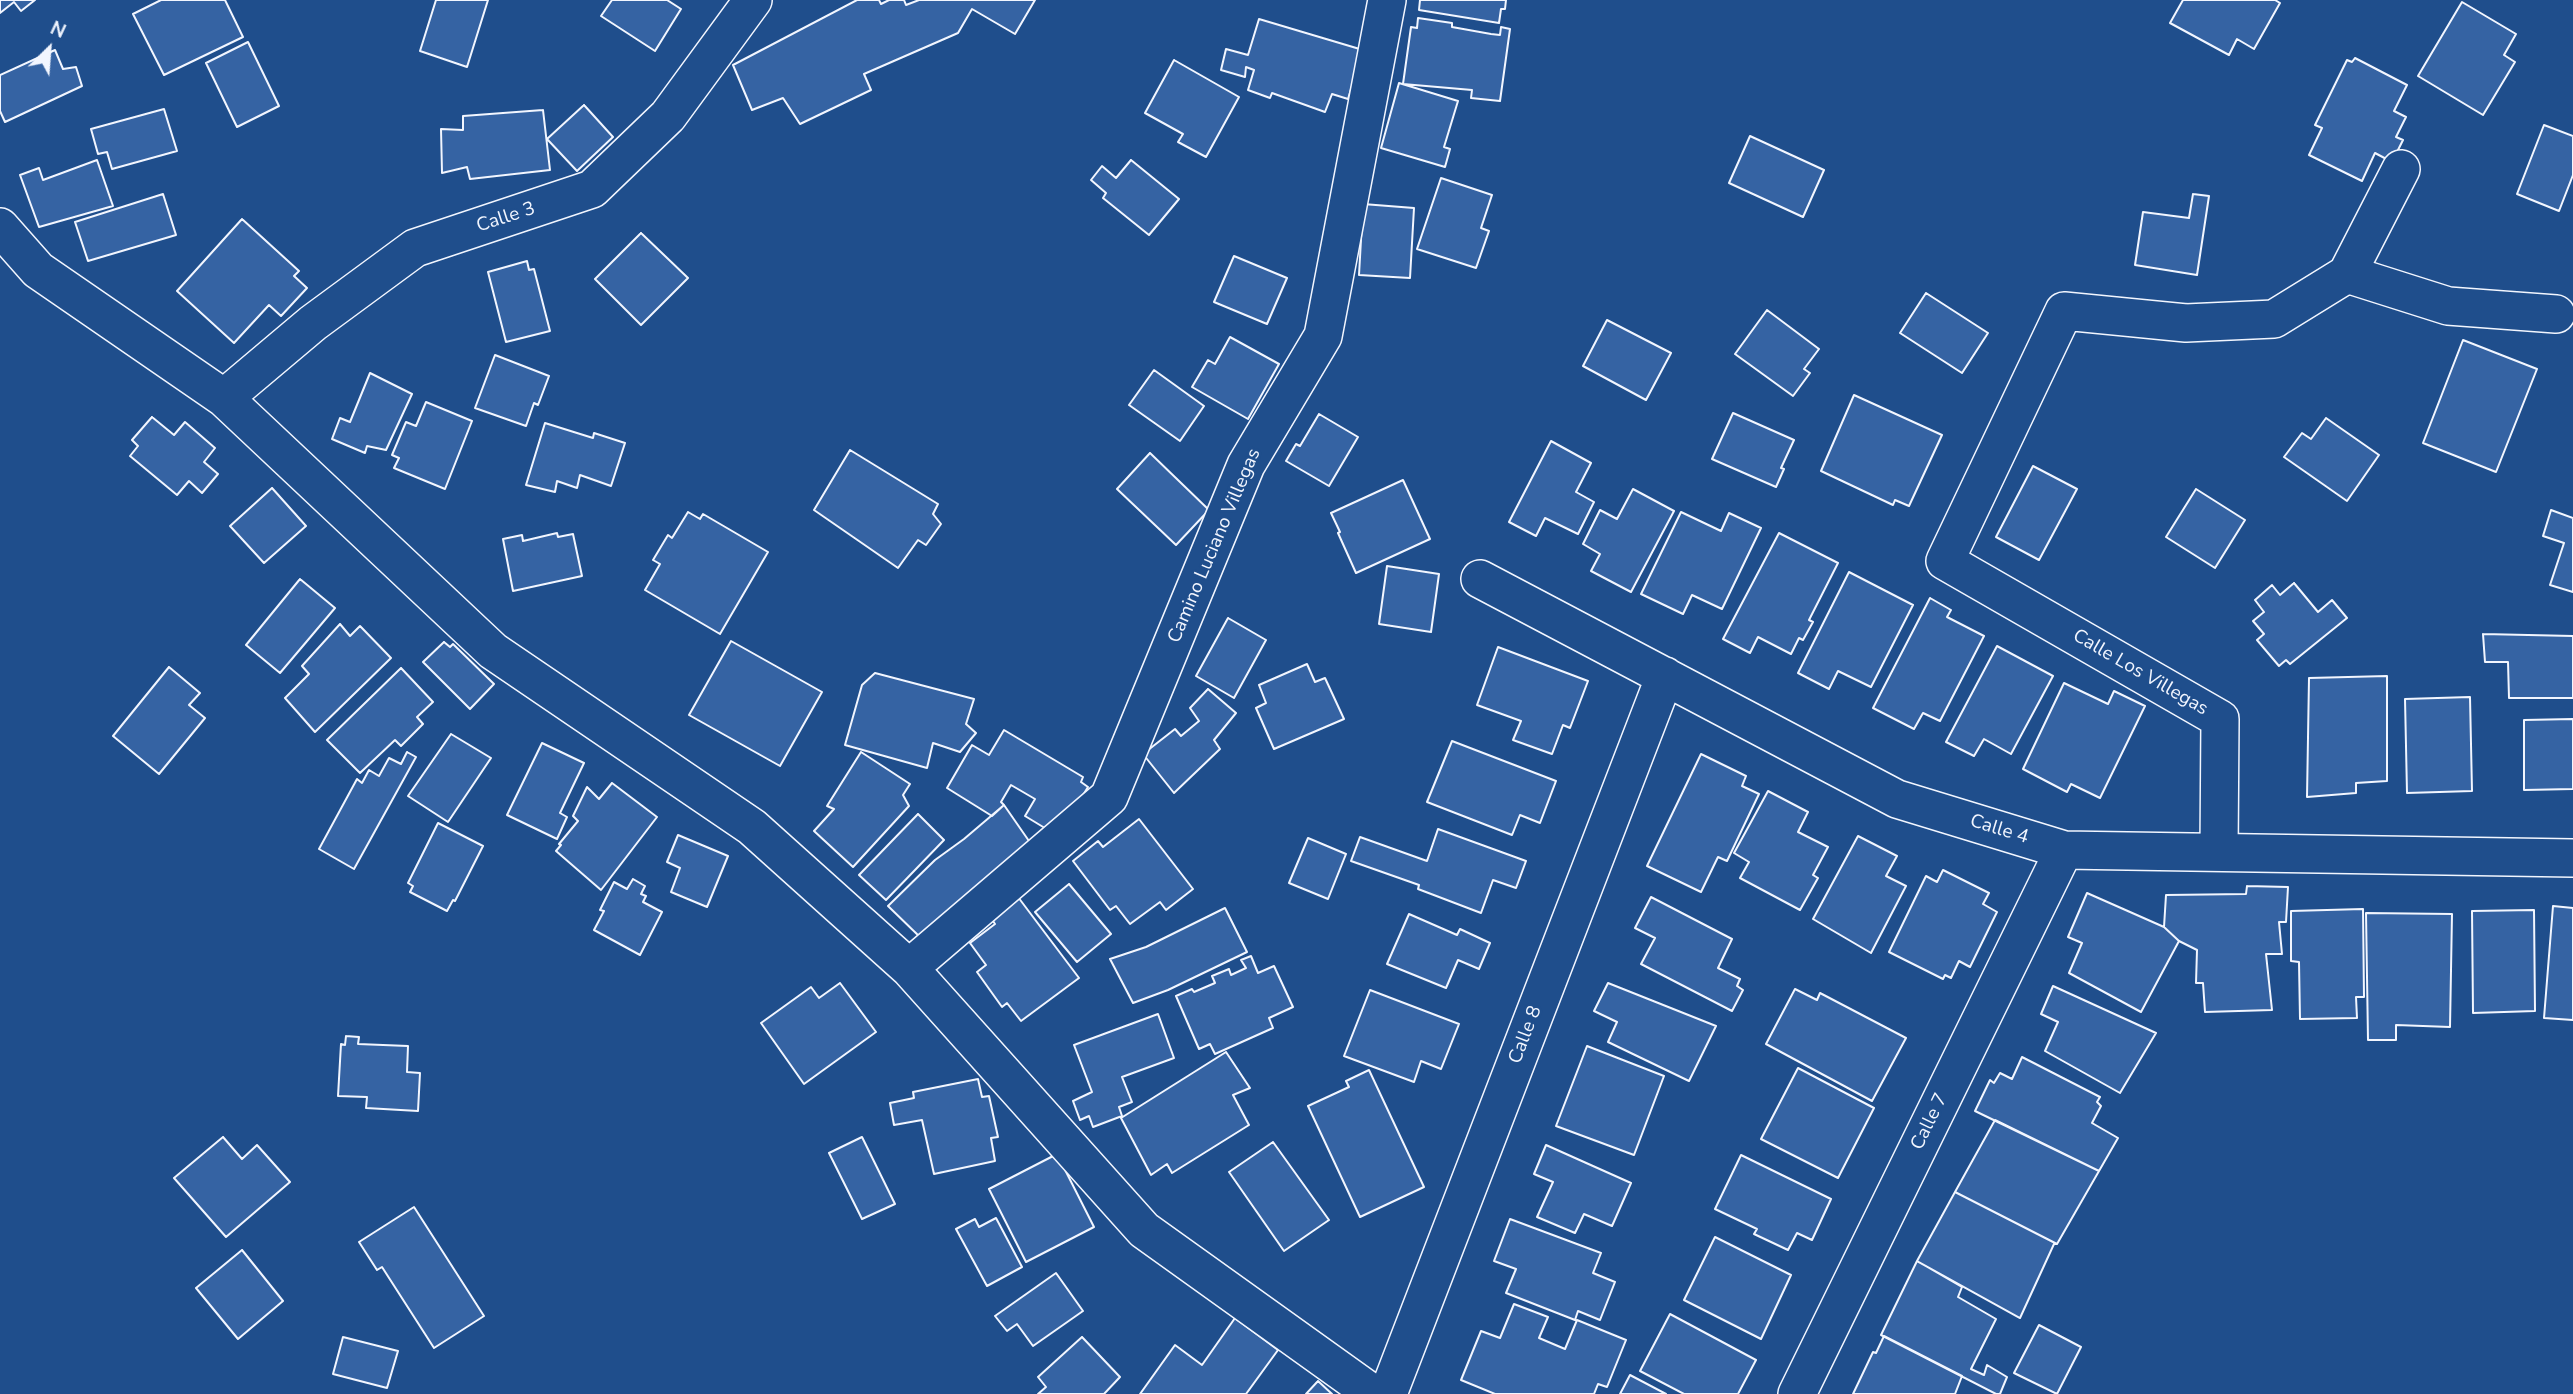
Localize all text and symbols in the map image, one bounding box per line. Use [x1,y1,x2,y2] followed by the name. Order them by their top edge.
[14,14,84,84] north arrow
[46,15,70,45] text: N
[474,198,538,238] street label: Calle 3
[1164,445,1266,647] street label: Camino Luciano Villegas
[2068,625,2212,721] street label: Calle Los Villegas
[1967,810,2031,850] street label: Calle 4
[1505,1003,1547,1067] street label: Calle 8
[1907,1090,1953,1154] street label: Calle 7

